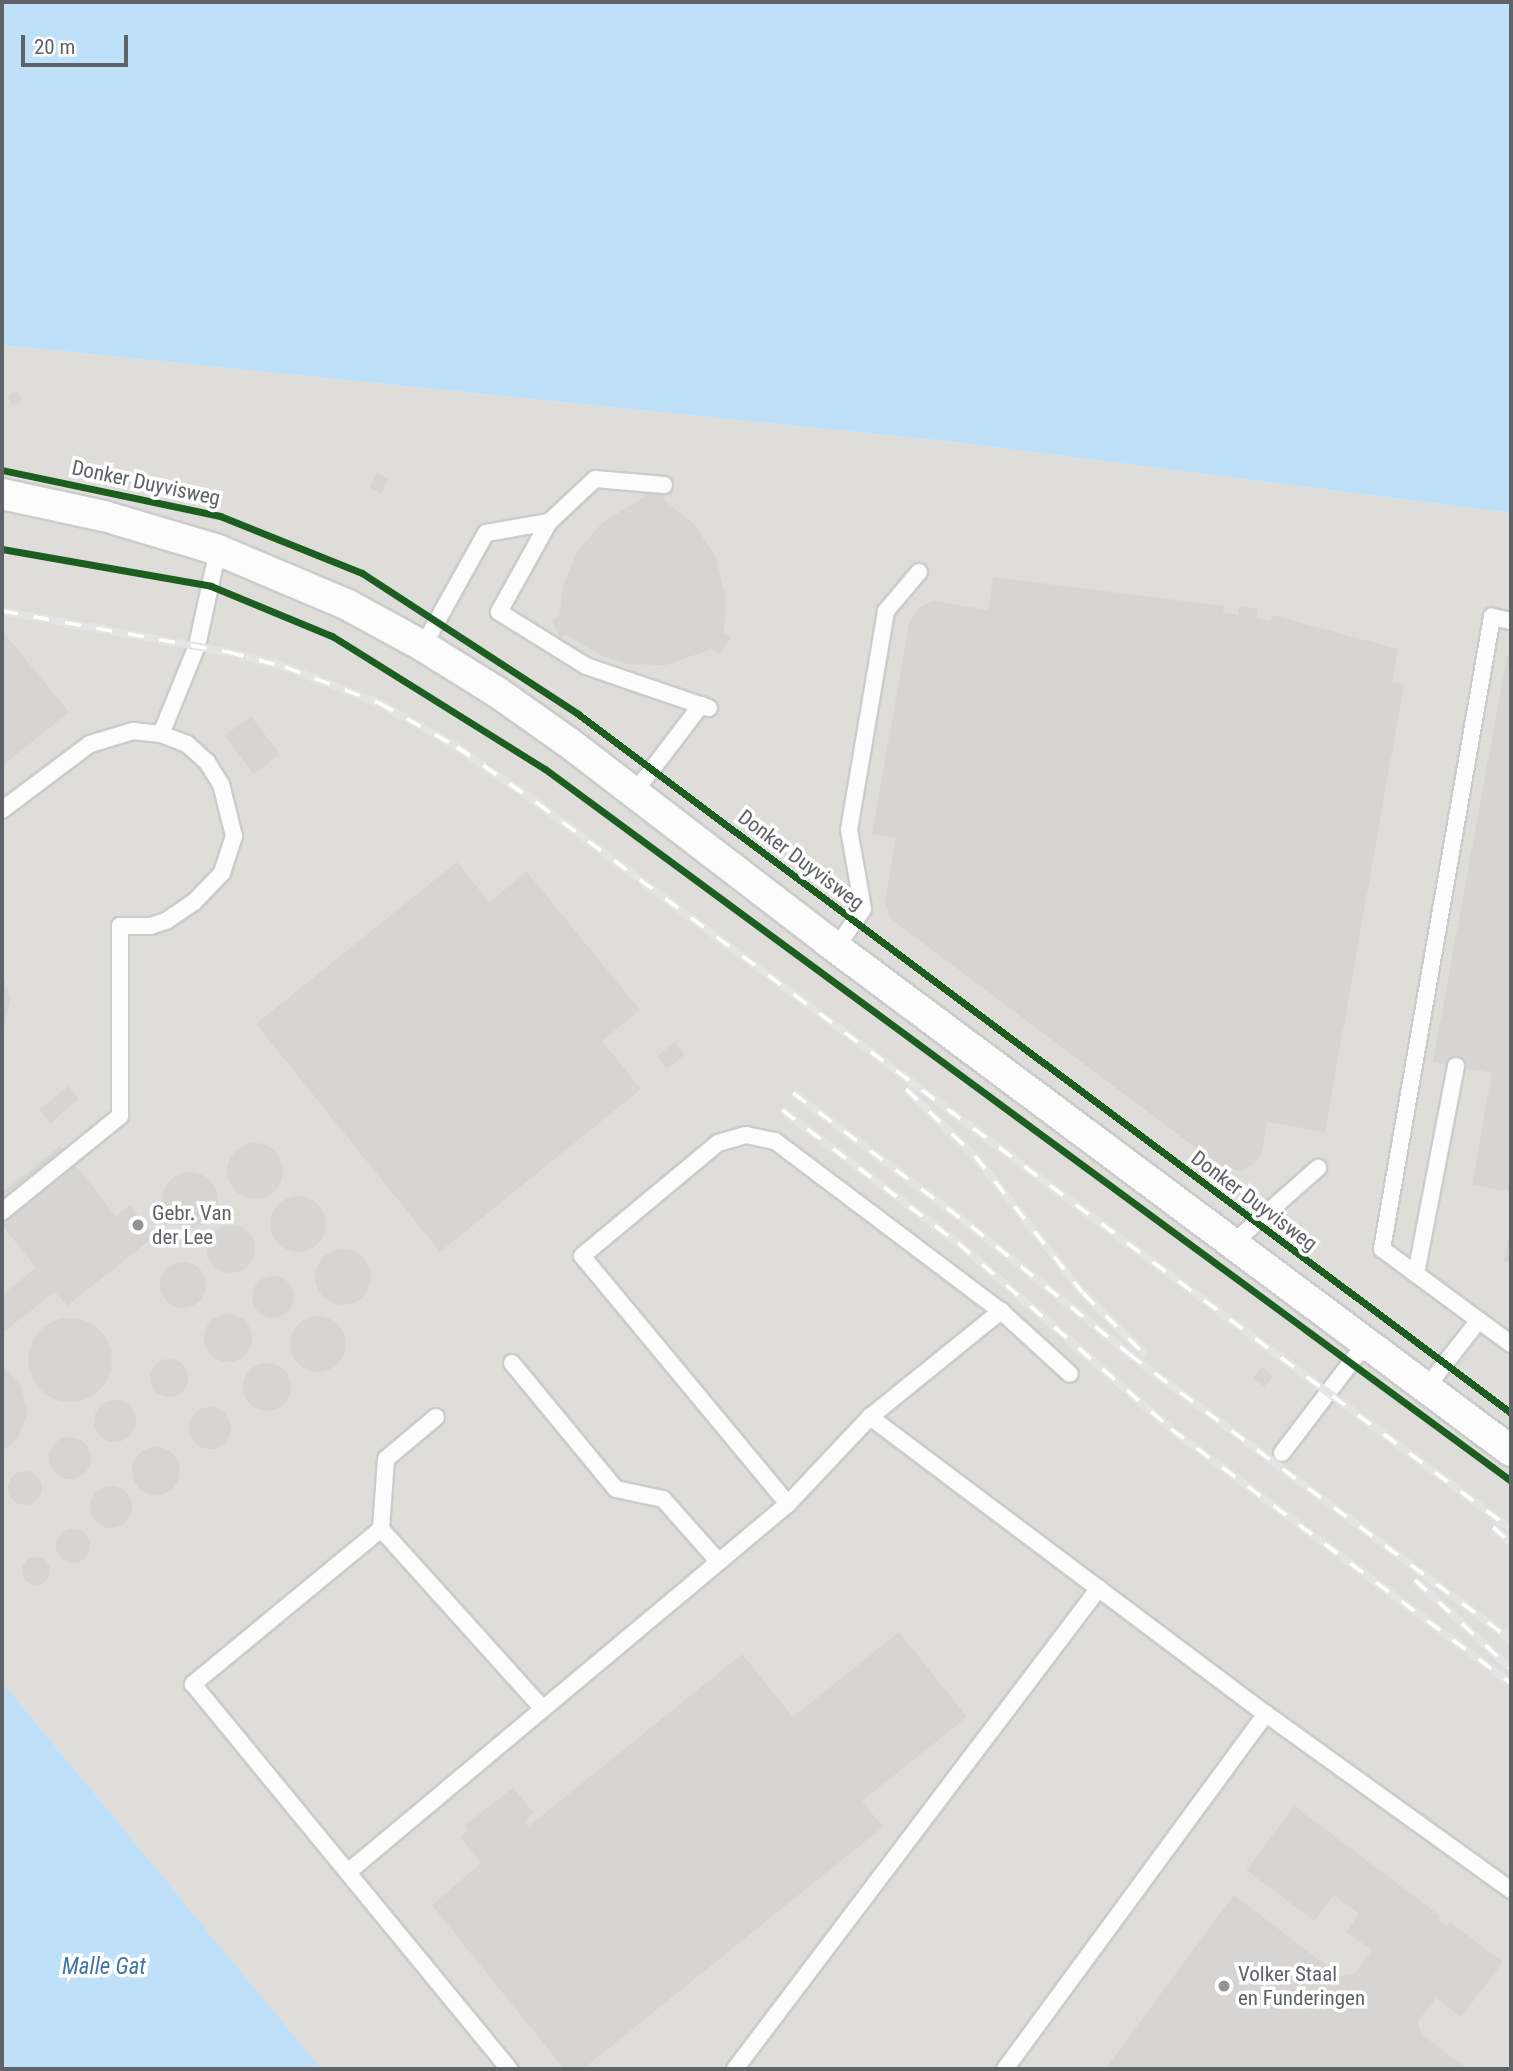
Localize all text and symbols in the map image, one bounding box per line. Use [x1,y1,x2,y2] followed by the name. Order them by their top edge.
[24,21,131,65] scale bar
[34,35,75,59] text: 20 m
[69,455,223,511] street label: Donker Duyvisweg
[733,804,869,916] street label: Donker Duyvisweg
[1186,1145,1322,1257] street label: Donker Duyvisweg
[152,1200,232,1250] place label: Gebr. Van der Lee
[130,1217,146,1233] marker: Gebr. Van der Lee
[62,1953,146,1981] water label: Malle Gat
[1238,1961,1365,2011] place label: Volker Staal en Funderingen
[1216,1978,1232,1994] marker: Volker Staal en Funderingen

